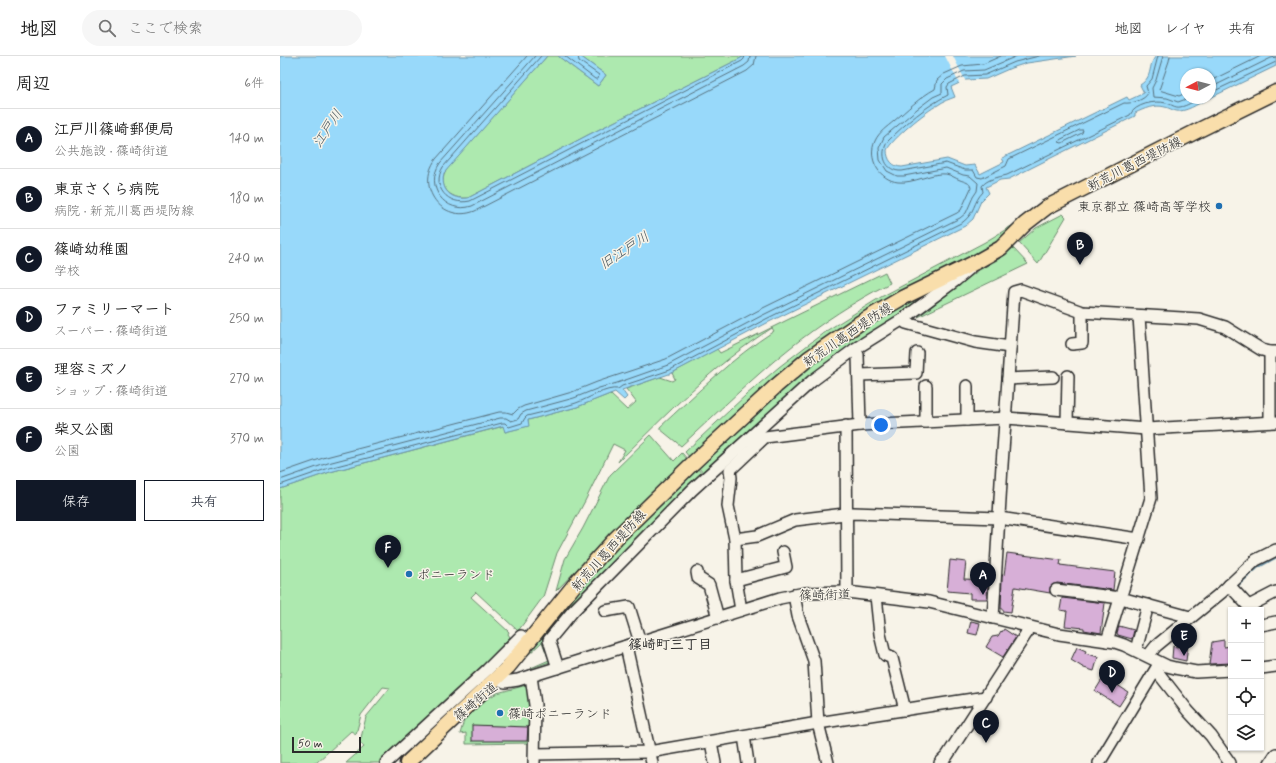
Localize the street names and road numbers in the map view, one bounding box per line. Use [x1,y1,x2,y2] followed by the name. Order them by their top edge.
[1084,133,1186,196] street label: 新荒川葛西堤防線
[800,299,897,371] street label: 新荒川葛西堤防線
[568,506,651,595] street label: 新荒川葛西堤防線
[799,587,851,604] street label: 篠崎街道
[451,679,501,725] street label: 篠崎街道

